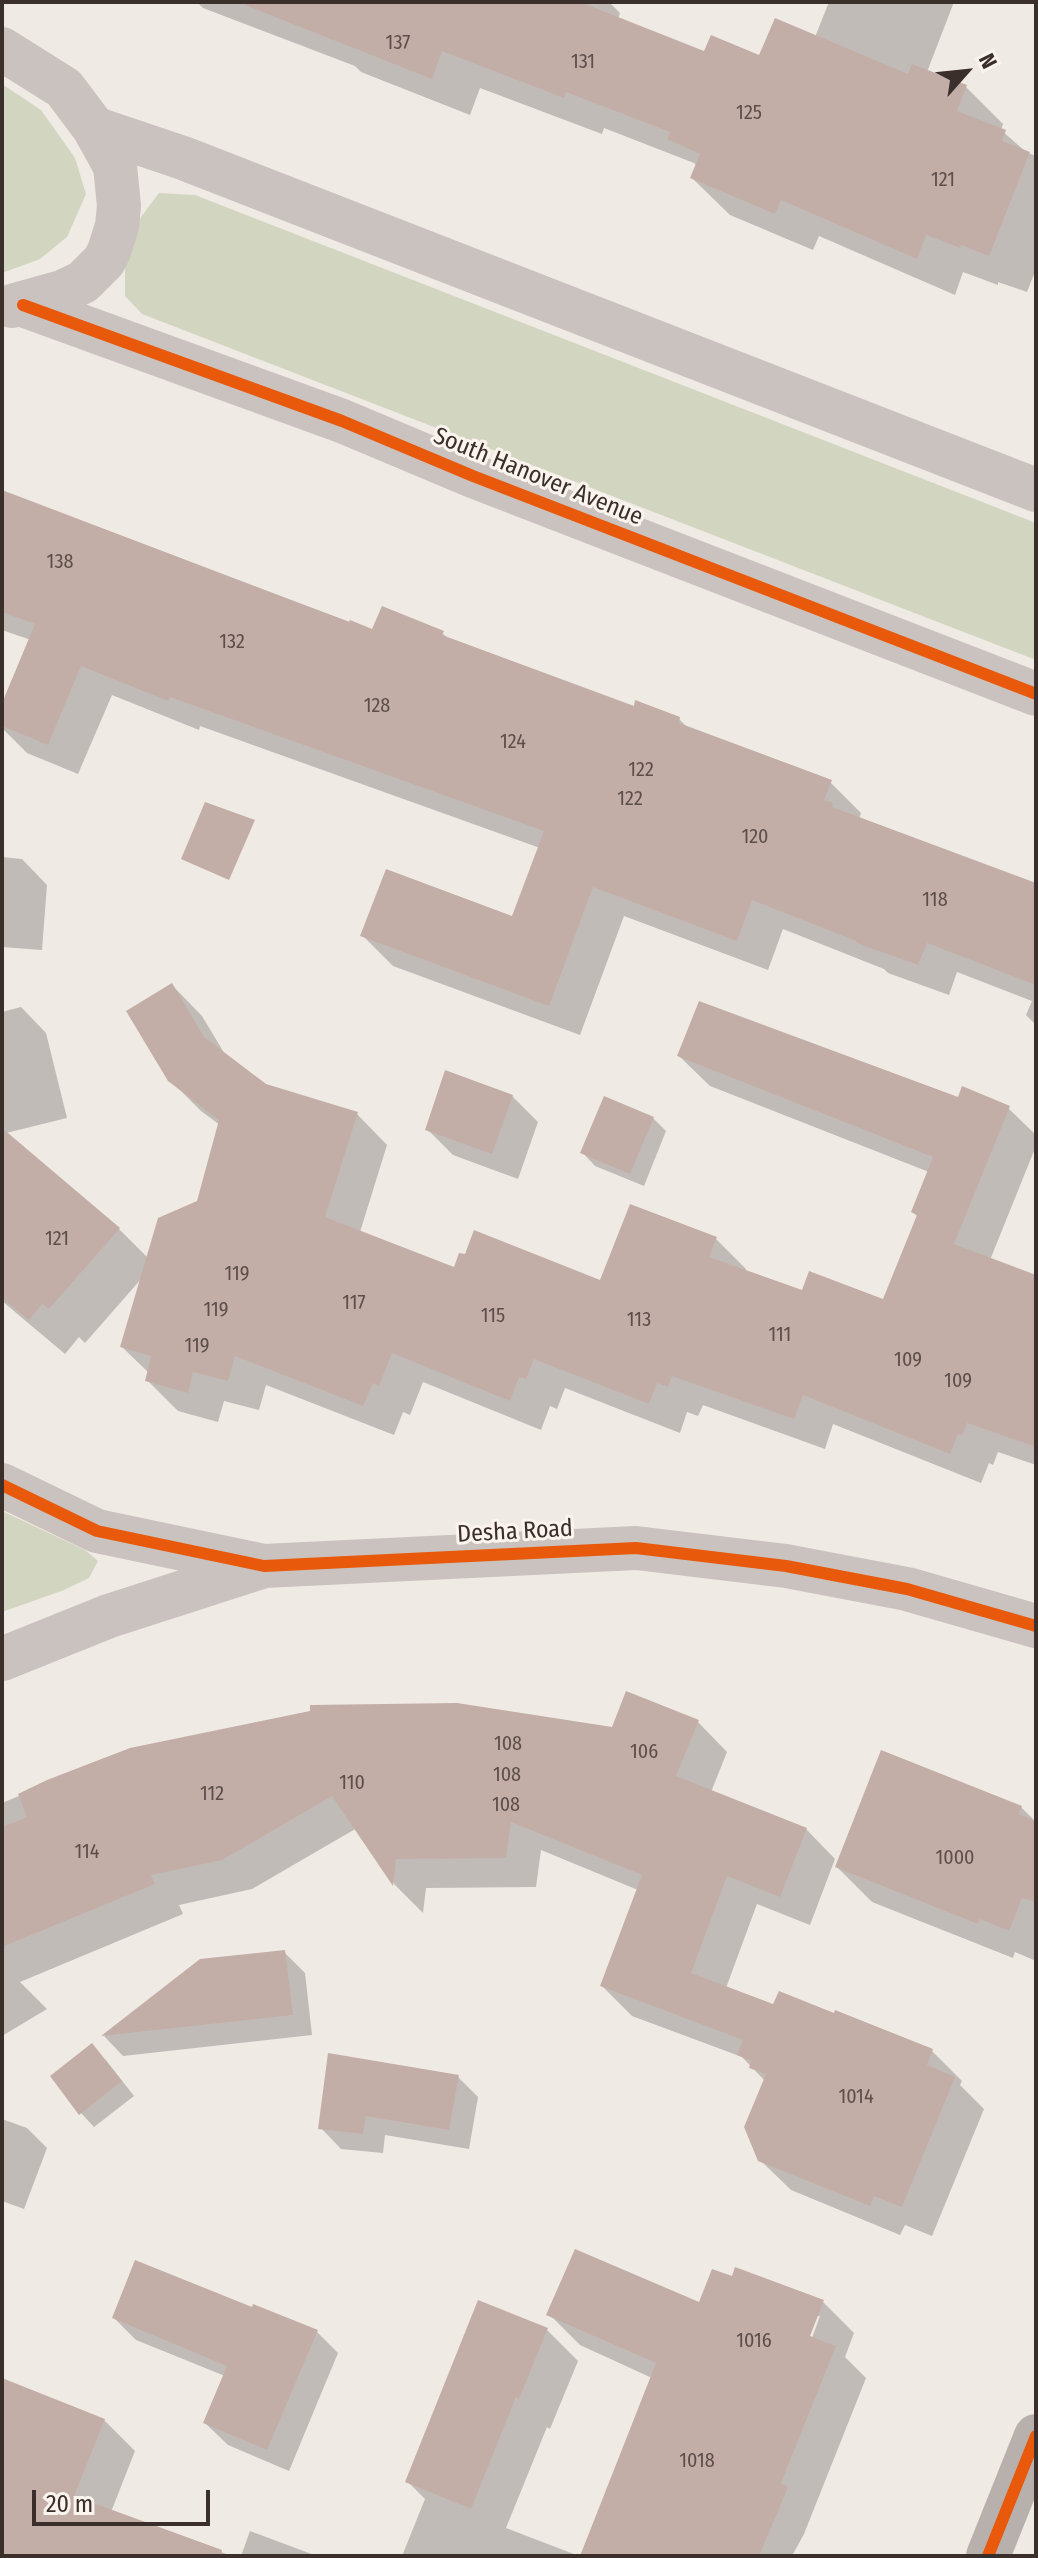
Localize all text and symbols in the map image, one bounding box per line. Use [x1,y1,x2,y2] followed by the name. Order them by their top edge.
[386,31,410,55] house number: 137
[926,32,1006,112] north arrow
[973,49,1003,73] text: N
[571,50,595,74] house number: 131
[736,101,762,125] house number: 125
[931,168,955,192] house number: 121
[429,422,647,532] street label: South Hanover Avenue
[47,550,73,574] house number: 138
[219,630,245,654] house number: 132
[364,694,390,718] house number: 128
[500,730,526,754] house number: 124
[628,758,654,782] house number: 122
[617,787,643,811] house number: 122
[741,825,769,849] house number: 120
[922,888,948,912] house number: 118
[45,1227,69,1251] house number: 121
[224,1262,250,1286] house number: 119
[342,1291,366,1315] house number: 117
[203,1298,229,1322] house number: 119
[481,1304,505,1328] house number: 115
[627,1308,651,1332] house number: 113
[769,1323,791,1347] house number: 111
[184,1334,210,1358] house number: 119
[894,1348,922,1372] house number: 109
[944,1369,972,1393] house number: 109
[456,1515,574,1549] street label: Desha Road
[494,1732,522,1756] house number: 108
[630,1740,658,1764] house number: 106
[493,1763,521,1787] house number: 108
[339,1771,365,1795] house number: 110
[200,1782,224,1806] house number: 112
[492,1793,520,1817] house number: 108
[75,1840,99,1864] house number: 114
[935,1846,975,1870] house number: 1000
[838,2085,874,2109] house number: 1014
[736,2329,772,2353] house number: 1016
[679,2449,715,2473] house number: 1018
[36,2474,214,2524] scale bar
[46,2490,93,2518] text: 20 m

